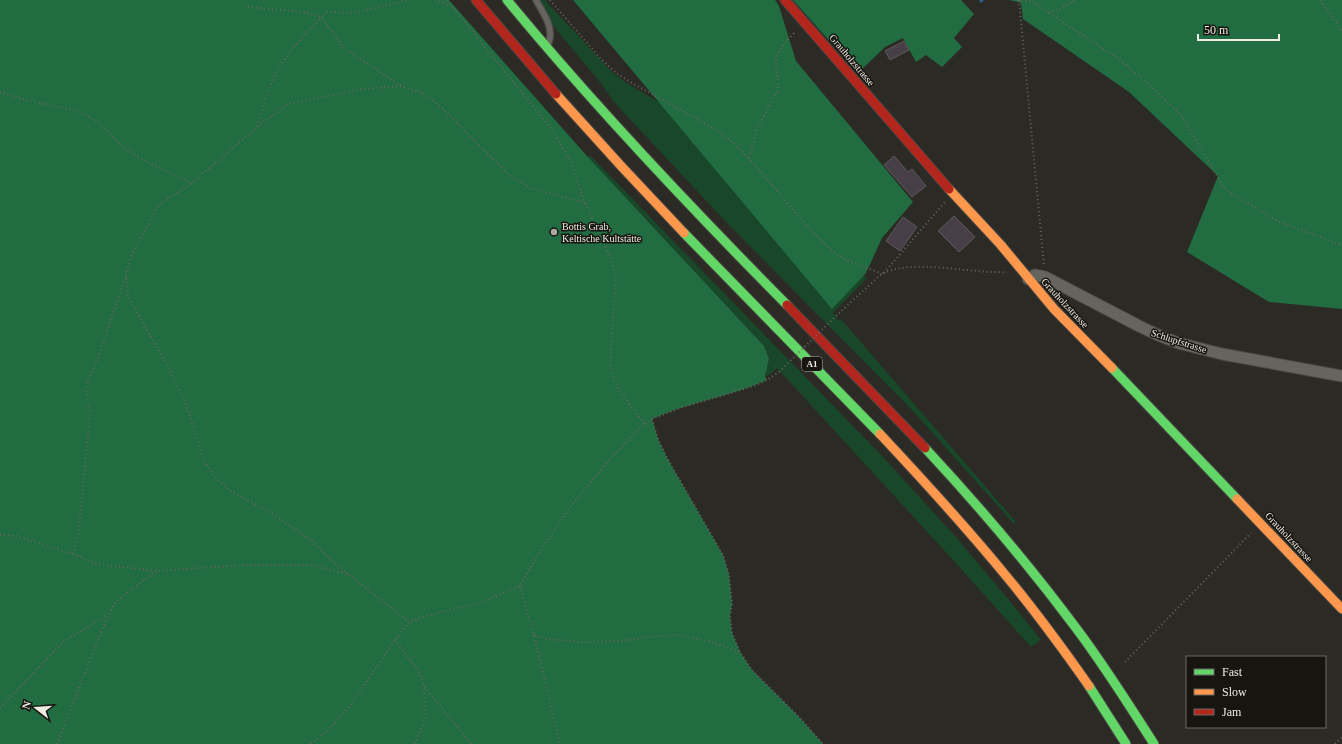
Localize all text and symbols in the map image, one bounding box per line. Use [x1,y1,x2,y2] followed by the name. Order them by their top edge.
[1198,16,1279,42] scale bar
[1204,23,1229,37] text: 50 m
[827,32,877,88] street label: Grauholzstrasse
[562,221,642,244] place label: Bottis Grab, Keltische Kultstätte
[549,227,559,237] marker: Bottis Grab, Keltische Kultstätte
[1039,276,1091,331] street label: Grauholzstrasse
[1150,327,1209,355] street label: Schlupfstrasse
[802,357,822,371] road number: A1
[1263,510,1315,565] street label: Grauholzstrasse
[1186,656,1326,728] legend
[1222,665,1243,679] text: Fast
[1222,685,1247,699] text: Slow
[16,688,56,728] north arrow
[20,699,33,711] text: N
[1222,705,1242,719] text: Jam

